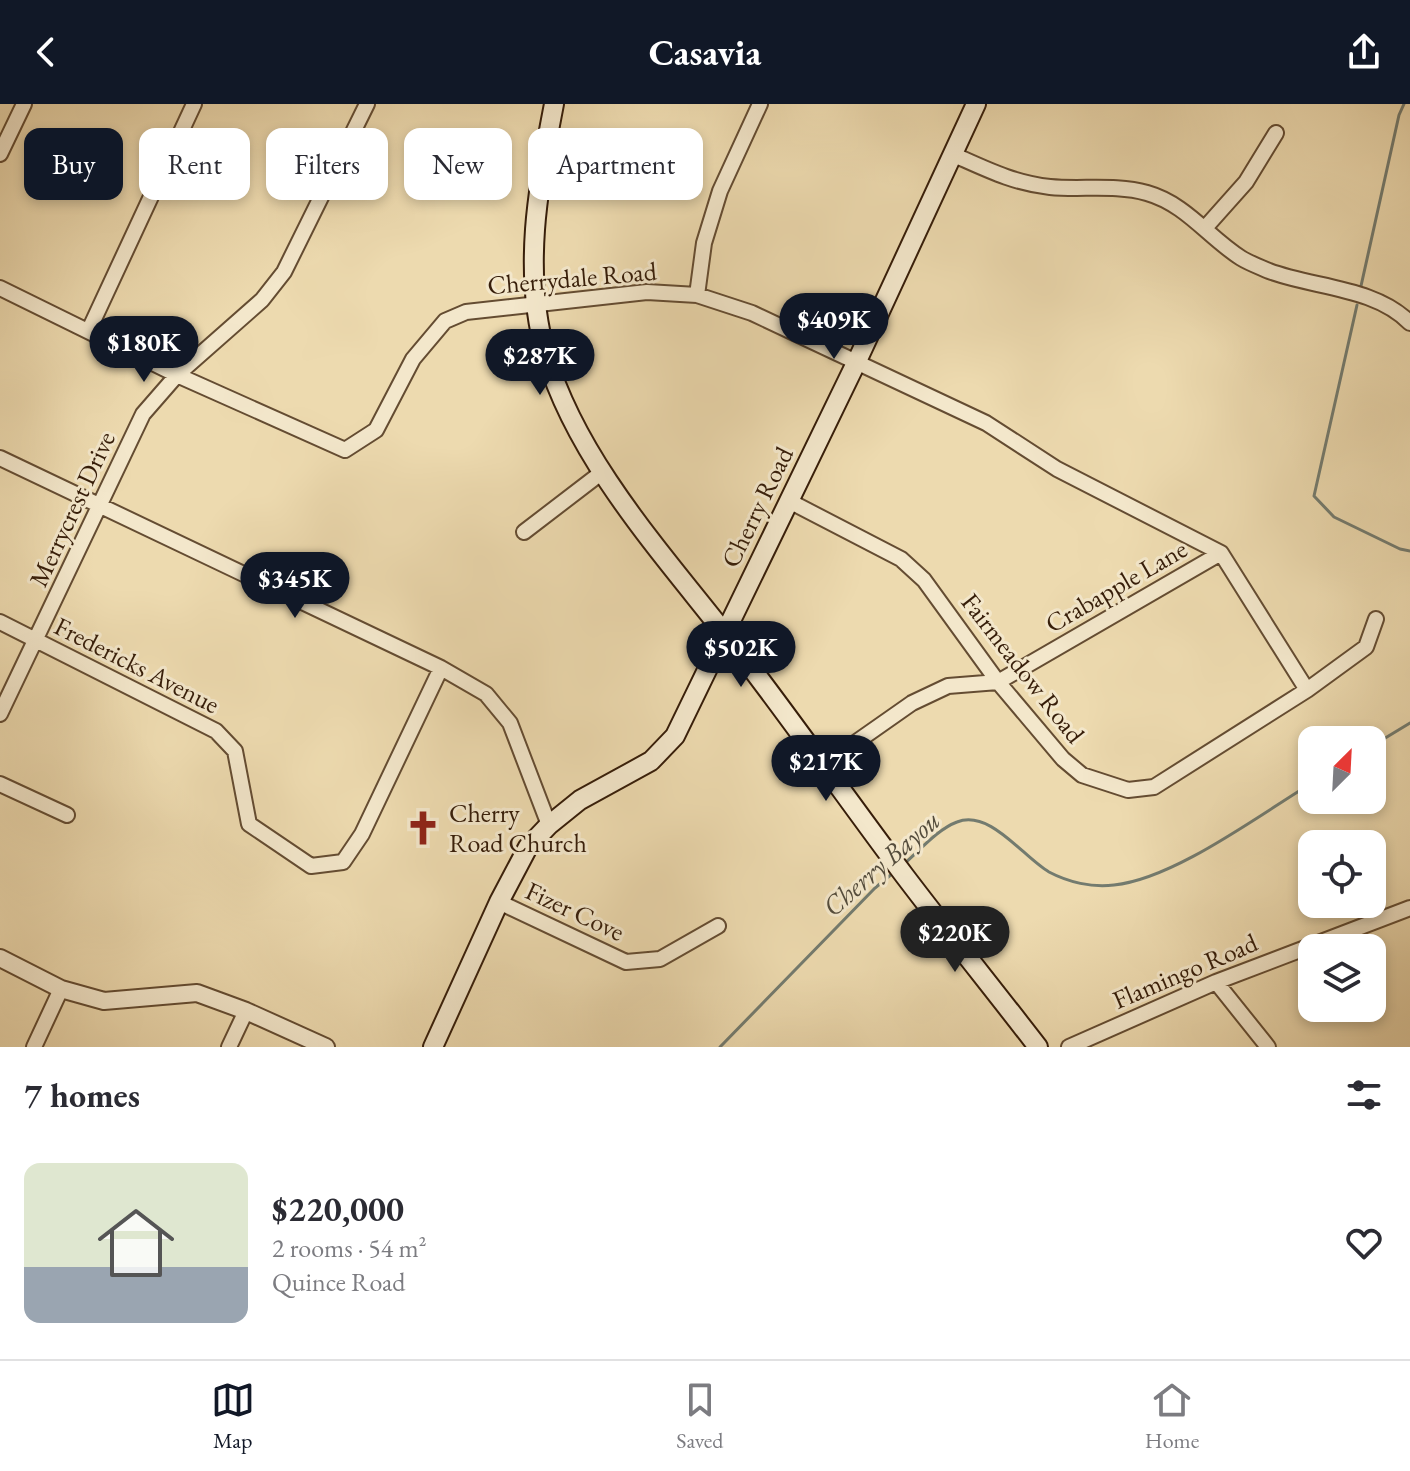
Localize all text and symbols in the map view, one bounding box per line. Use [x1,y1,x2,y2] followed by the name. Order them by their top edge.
[649,29,761,76] text: Casavia
[24,30,68,74] icon: back
[1342,30,1386,74] icon: share
[24,128,123,200] chip: Buy
[139,128,250,200] chip: Rent
[266,128,388,200] chip: Filters
[404,128,512,200] chip: New
[528,128,703,200] chip: Apartment
[486,254,659,302] street label: Cherrydale Road
[778,293,890,361] pin: $409K
[797,302,871,336] text: $409K
[88,316,200,384] pin: $180K
[107,325,181,359] text: $180K
[484,329,596,397] pin: $287K
[503,338,577,372] text: $287K
[21,426,123,592] street label: Merrycrest Drive
[713,440,801,573] street label: Cherry Road
[1039,532,1193,640] street label: Crabapple Lane
[239,552,351,620] pin: $345K
[258,561,332,595] text: $345K
[954,586,1093,751] street label: Fairmeadow Road
[49,609,225,721] street label: Fredericks Avenue
[685,621,797,689] pin: $502K
[704,630,778,664] text: $502K
[1298,726,1386,814] north arrow
[1298,726,1386,1022] map controls
[770,735,882,803] pin: $217K
[789,744,863,778] text: $217K
[449,796,587,860] place label: Cherry Road Church
[815,802,947,924] water label: Cherry Bayou
[404,809,442,847] church icon: Cherry Road Church
[1298,830,1386,918] button: locate
[520,873,630,949] street label: Fizer Cove
[899,906,1011,974] pin: $220K
[918,915,992,949] text: $220K
[1107,925,1263,1017] street label: Flamingo Road
[1298,934,1386,1022] button: layers
[24,1073,140,1117] text: 7 homes
[1342,1073,1386,1117] icon: filters
[272,1187,404,1231] text: $220,000
[88,1195,184,1291] icon: home
[1342,1221,1386,1265] icon: heart
[272,1231,427,1265] text: 2 rooms · 54 m²
[272,1265,405,1299] text: Quince Road
[211,1378,255,1455] tab: Map
[676,1378,723,1455] tab: Saved
[1145,1378,1199,1455] tab: Home

